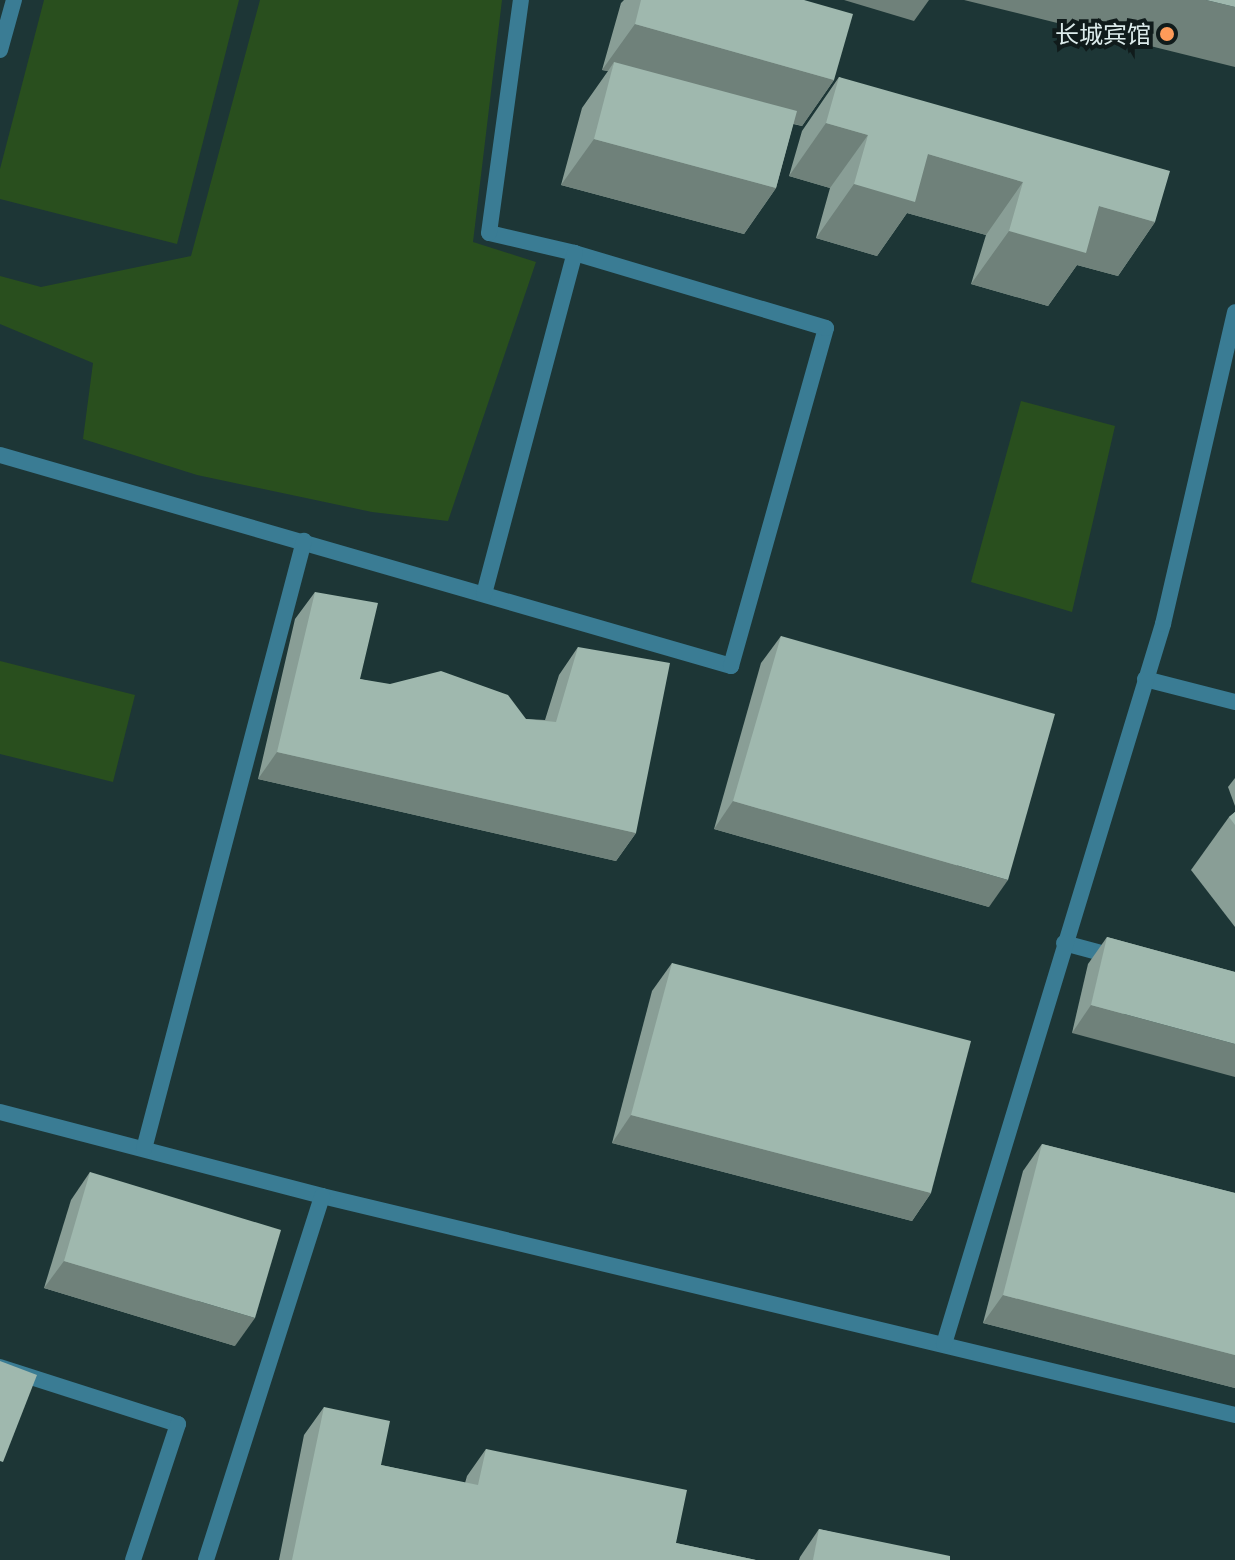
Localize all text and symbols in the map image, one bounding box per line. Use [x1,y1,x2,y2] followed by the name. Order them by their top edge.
[1055,20,1151,48] place label: 长城宾馆
[1158,25,1176,43] marker: 长城宾馆

